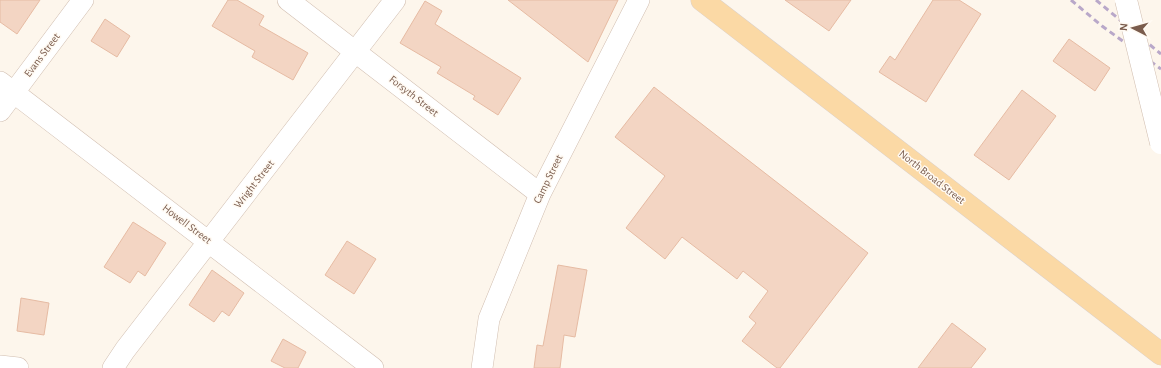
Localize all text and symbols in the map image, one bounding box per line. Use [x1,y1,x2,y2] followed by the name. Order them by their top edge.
[1113,8,1153,48] north arrow
[1118,23,1129,31] text: N
[22,31,62,79] street label: Evans Street
[387,74,441,119] street label: Forsyth Street
[897,148,967,206] street label: North Broad Street
[531,152,565,205] street label: Camp Street
[232,157,276,210] street label: Wright Street
[161,202,214,246] street label: Howell Street

